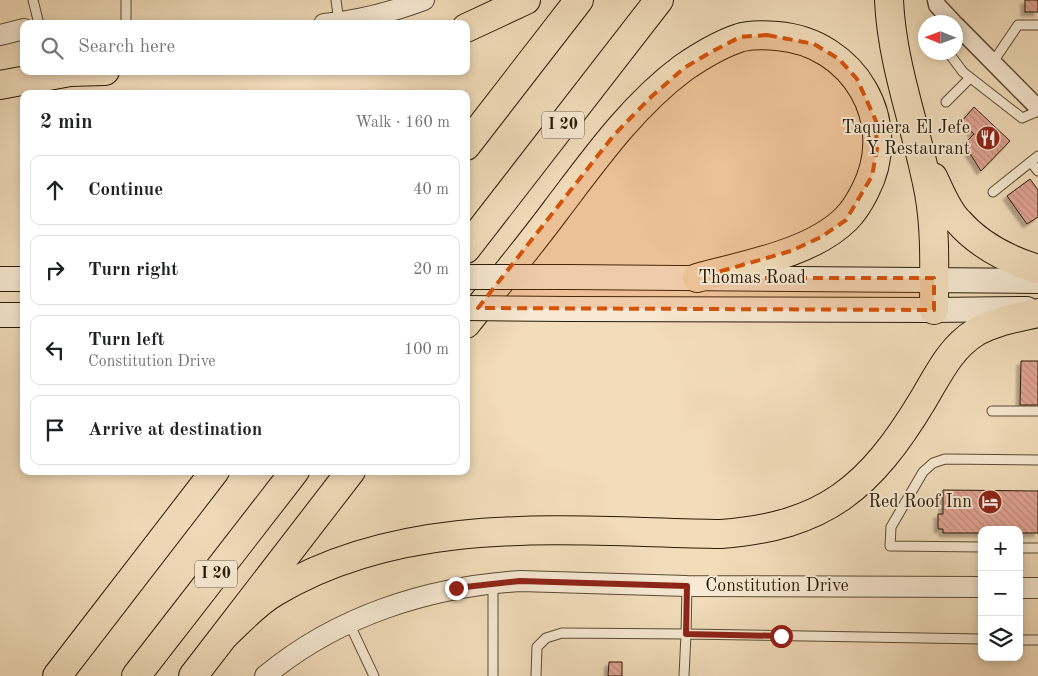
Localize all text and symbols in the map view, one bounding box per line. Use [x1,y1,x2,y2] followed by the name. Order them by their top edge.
[918,15,963,60] north arrow
[20,20,470,75] search box
[38,34,66,62] icon: search
[78,38,175,57] text: Search here
[40,112,93,133] text: 2 min
[542,112,584,138] road number: I 20
[355,115,450,131] text: Walk · 160 m
[842,119,970,158] place label: Taquiera El Jefe Y Restaurant
[975,125,1001,151] restaurant icon: Taquiera El Jefe Y Restaurant
[41,176,69,204] icon: ahead
[88,181,163,200] text: Continue
[413,182,449,198] text: 40 m
[41,256,69,284] icon: right
[88,261,178,280] text: Turn right
[413,262,449,278] text: 20 m
[698,269,806,287] street label: Thomas Road
[88,331,165,350] text: Turn left
[41,336,69,364] icon: left
[404,342,449,358] text: 100 m
[88,354,216,370] text: Constitution Drive
[41,416,69,444] icon: arrive
[88,421,262,440] text: Arrive at destination
[977,489,1003,515] hotel icon: Red Roof Inn
[868,493,972,511] place label: Red Roof Inn
[978,526,1023,661] map controls
[978,526,1023,571] button: +
[195,560,237,588] road number: I 20
[978,571,1023,616] button: −
[445,577,468,600] route end
[705,577,849,595] street label: Constitution Drive
[978,616,1023,661] button: layers
[770,625,793,648] route start

